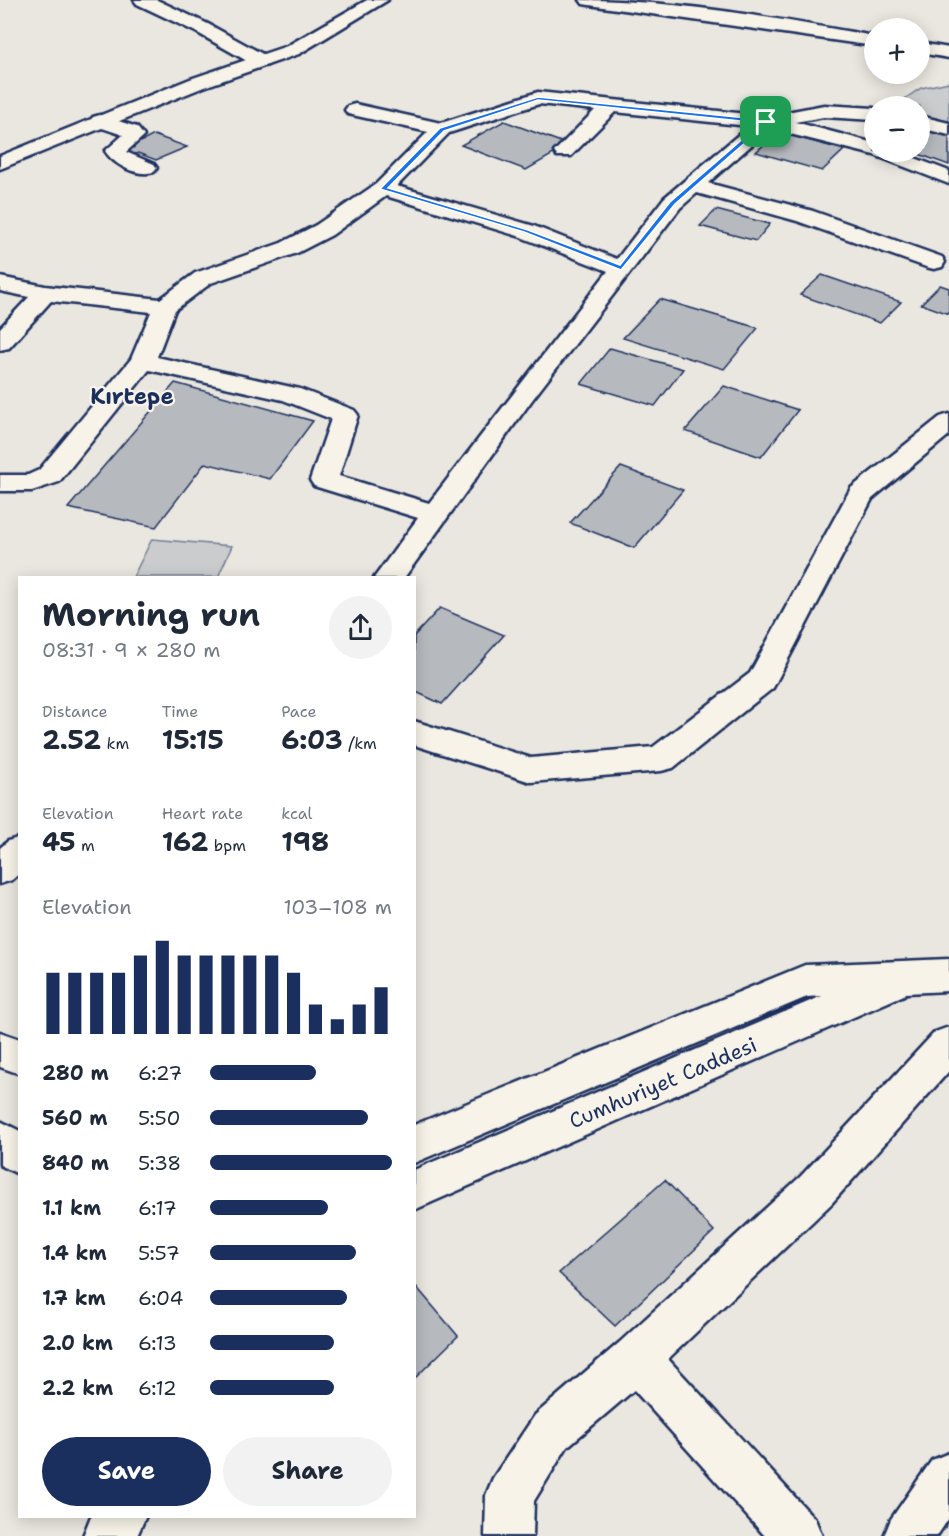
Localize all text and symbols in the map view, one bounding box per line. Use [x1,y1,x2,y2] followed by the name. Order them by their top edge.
[864,18,930,162] map controls
[864,18,930,84] button: +
[740,96,791,147] pin
[864,96,930,162] button: −
[749,105,782,138] icon: arrive
[90,382,174,411] district label: Kırtepe
[42,592,260,637] text: Morning run
[329,596,392,659] button: share
[42,637,221,663] text: 08:31 · 9 × 280 m
[42,701,108,722] text: Distance
[162,701,198,722] text: Time
[281,701,317,722] text: Pace
[42,722,101,757] text: 2.52
[162,722,224,757] text: 15:15
[281,722,343,757] text: 6:03
[101,733,129,754] text: km
[343,733,377,754] text: /km
[42,803,114,824] text: Elevation
[162,803,243,824] text: Heart rate
[281,803,312,824] text: kcal
[42,824,76,859] text: 45
[162,824,208,859] text: 162
[281,824,329,859] text: 198
[76,835,95,856] text: m
[208,835,246,856] text: bpm
[42,894,132,920] text: Elevation
[284,894,392,920] text: 103–108 m
[565,1031,761,1135] street label: Cumhuriyet Caddesi
[42,1060,109,1086] text: 280 m
[138,1060,182,1086] text: 6:27
[42,1105,108,1131] text: 560 m
[138,1105,181,1131] text: 5:50
[42,1150,109,1176] text: 840 m
[138,1150,181,1176] text: 5:38
[42,1195,101,1221] text: 1.1 km
[138,1195,177,1221] text: 6:17
[42,1240,107,1266] text: 1.4 km
[138,1240,180,1266] text: 5:57
[42,1285,106,1311] text: 1.7 km
[138,1285,184,1311] text: 6:04
[42,1330,113,1356] text: 2.0 km
[138,1330,177,1356] text: 6:13
[42,1375,113,1401] text: 2.2 km
[138,1375,177,1401] text: 6:12
[42,1437,211,1506] button: Save
[223,1437,392,1506] button: Share

